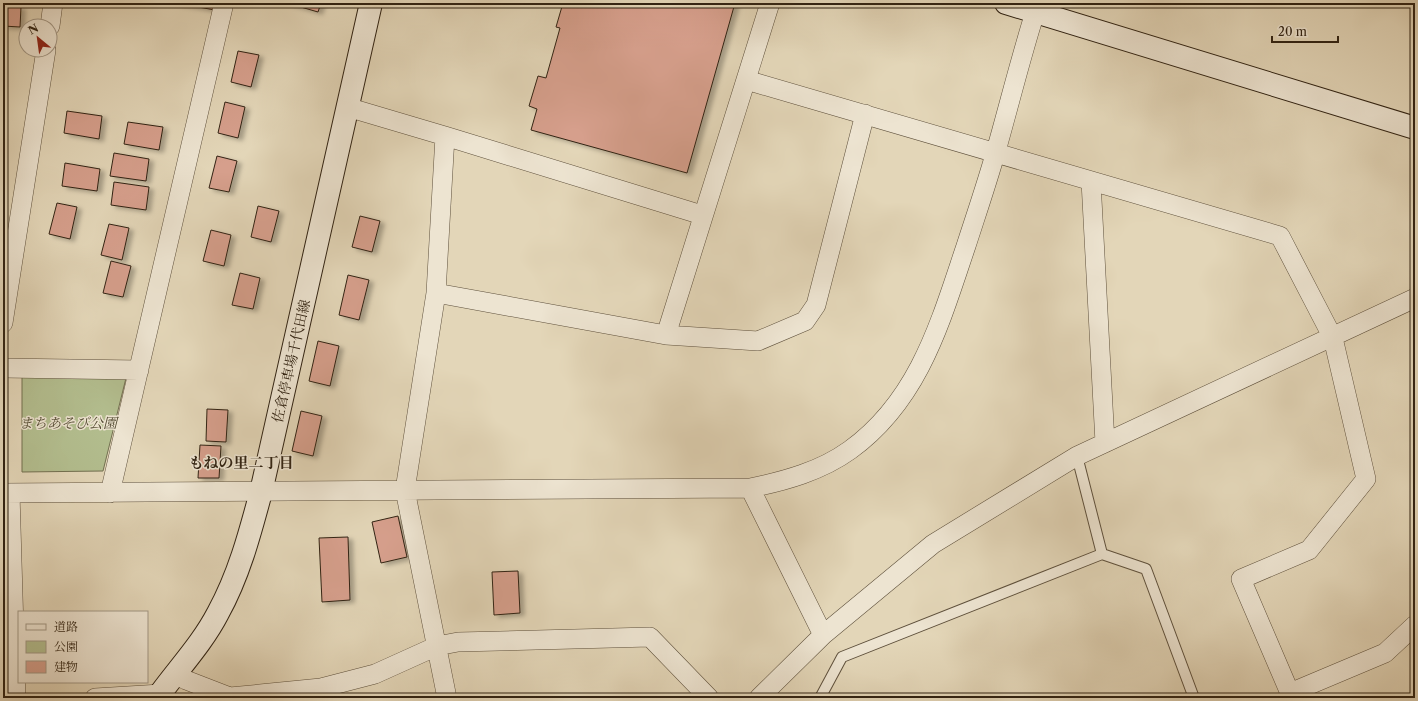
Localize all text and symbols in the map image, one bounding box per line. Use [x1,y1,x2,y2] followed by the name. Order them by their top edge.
[18,18,58,58] north arrow
[1272,18,1338,44] scale bar
[26,21,41,38] text: N
[1278,24,1307,39] text: 20 m
[268,298,314,424] street label: 佐倉停車場千代田線
[19,414,119,432] park label: まちあそび公園
[188,453,294,472] district label: もねの里二丁目
[18,611,148,683] legend
[54,619,78,634] text: 道路
[54,639,78,654] text: 公園
[54,659,78,674] text: 建物

